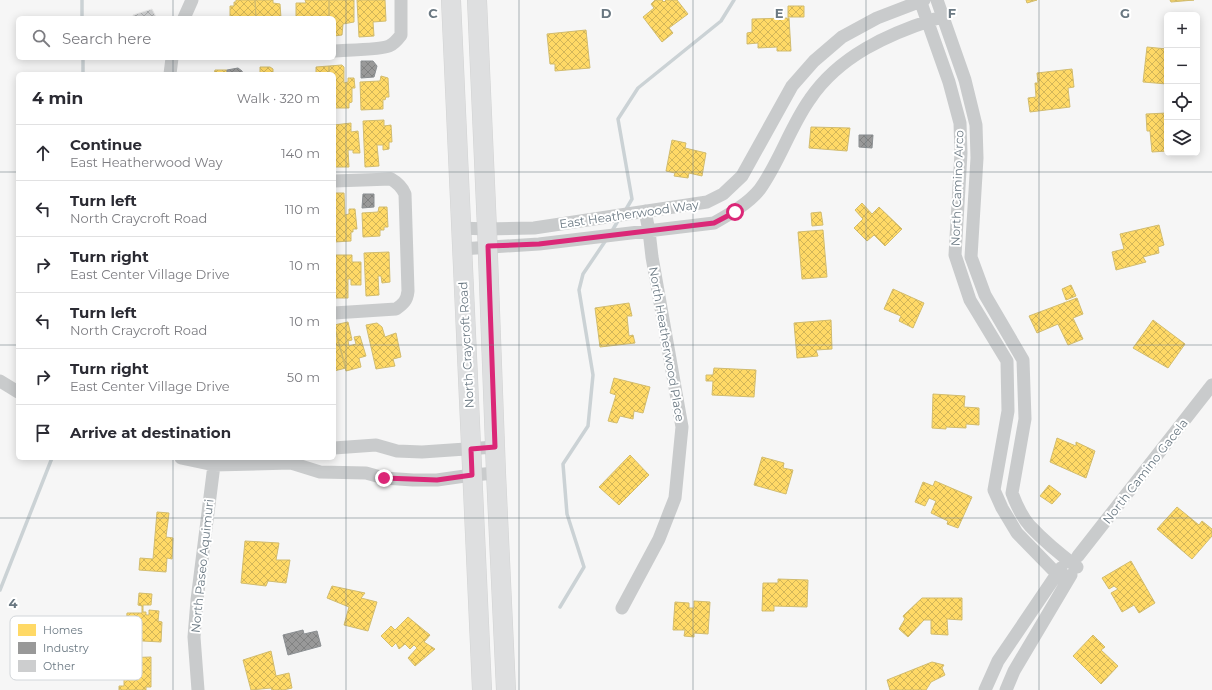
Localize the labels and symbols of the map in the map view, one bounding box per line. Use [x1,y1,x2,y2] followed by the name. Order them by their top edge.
[428,5,438,21] text: C
[601,5,612,21] text: D
[775,5,784,21] text: E
[948,5,956,21] text: F
[1120,5,1130,21] text: G
[947,130,967,246] street label: North Camino Arco
[558,197,700,231] street label: East Heatherwood Way
[726,203,744,221] route start
[646,265,688,423] street label: North Heatherwood Place
[455,281,477,409] street label: North Craycroft Road
[1099,415,1191,527] street label: North Camino Gacela
[375,469,393,487] route end
[188,498,216,634] street label: North Paseo Aquimuri
[9,595,18,611] text: 4
[10,616,142,680] legend
[43,623,83,637] text: Homes
[43,641,89,655] text: Industry
[43,659,75,673] text: Other

